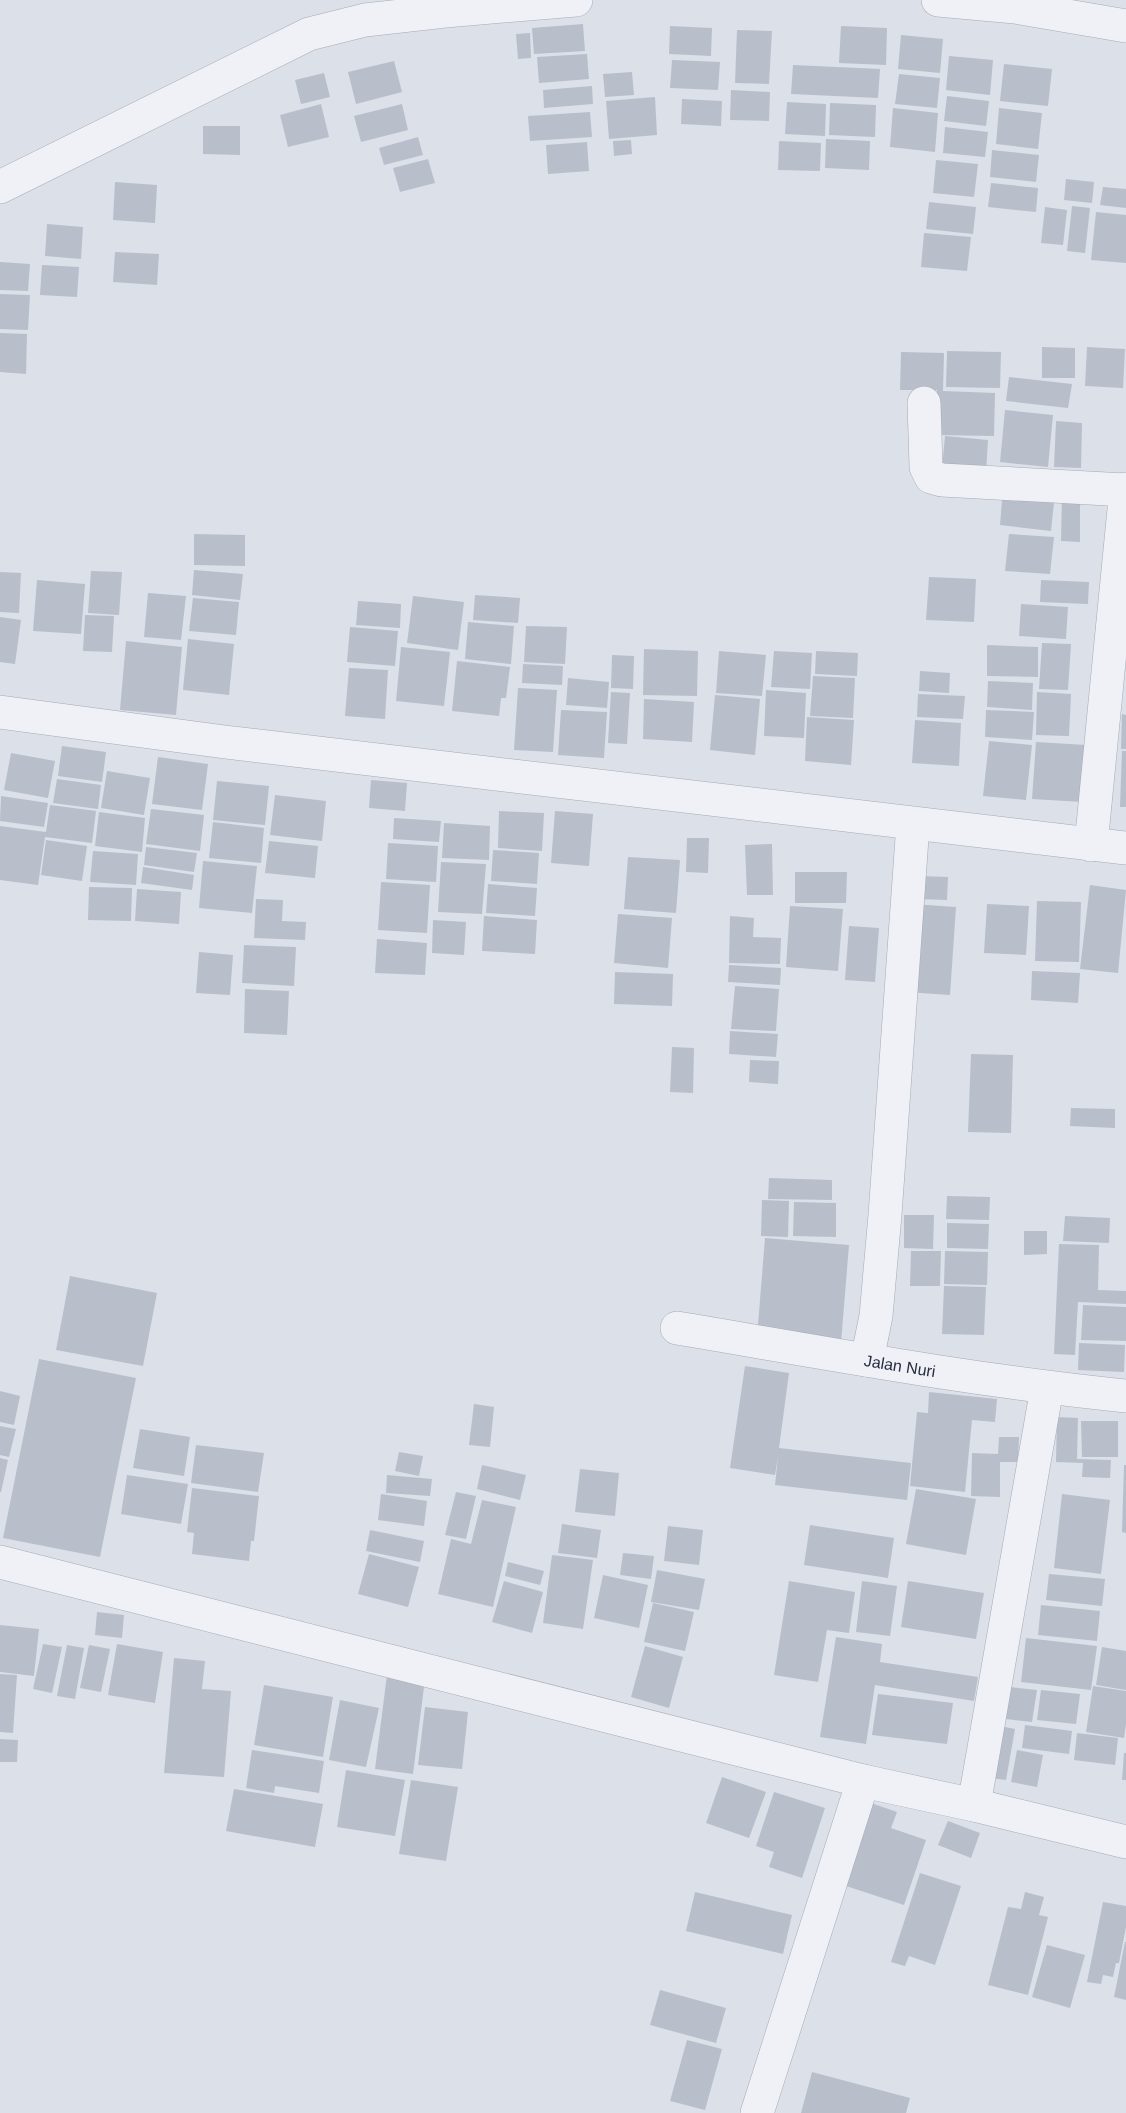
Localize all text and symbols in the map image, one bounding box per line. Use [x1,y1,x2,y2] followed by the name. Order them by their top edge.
[863,1352,937,1380] street label: Jalan Nuri

